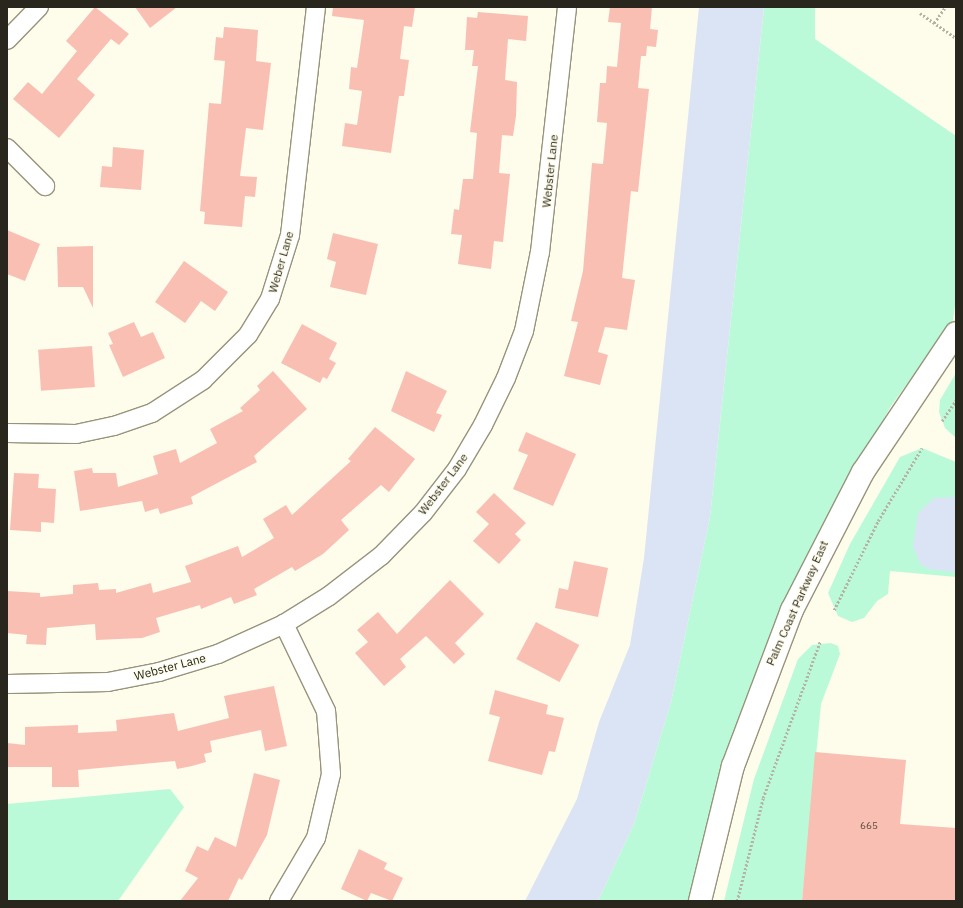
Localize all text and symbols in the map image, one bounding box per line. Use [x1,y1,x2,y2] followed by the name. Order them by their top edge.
[539,134,561,208] street label: Webster Lane
[265,229,297,295] street label: Weber Lane
[415,450,471,518] street label: Webster Lane
[763,538,831,668] street label: Palm Coast Parkway East
[133,651,207,683] street label: Webster Lane
[860,820,878,832] house number: 665

